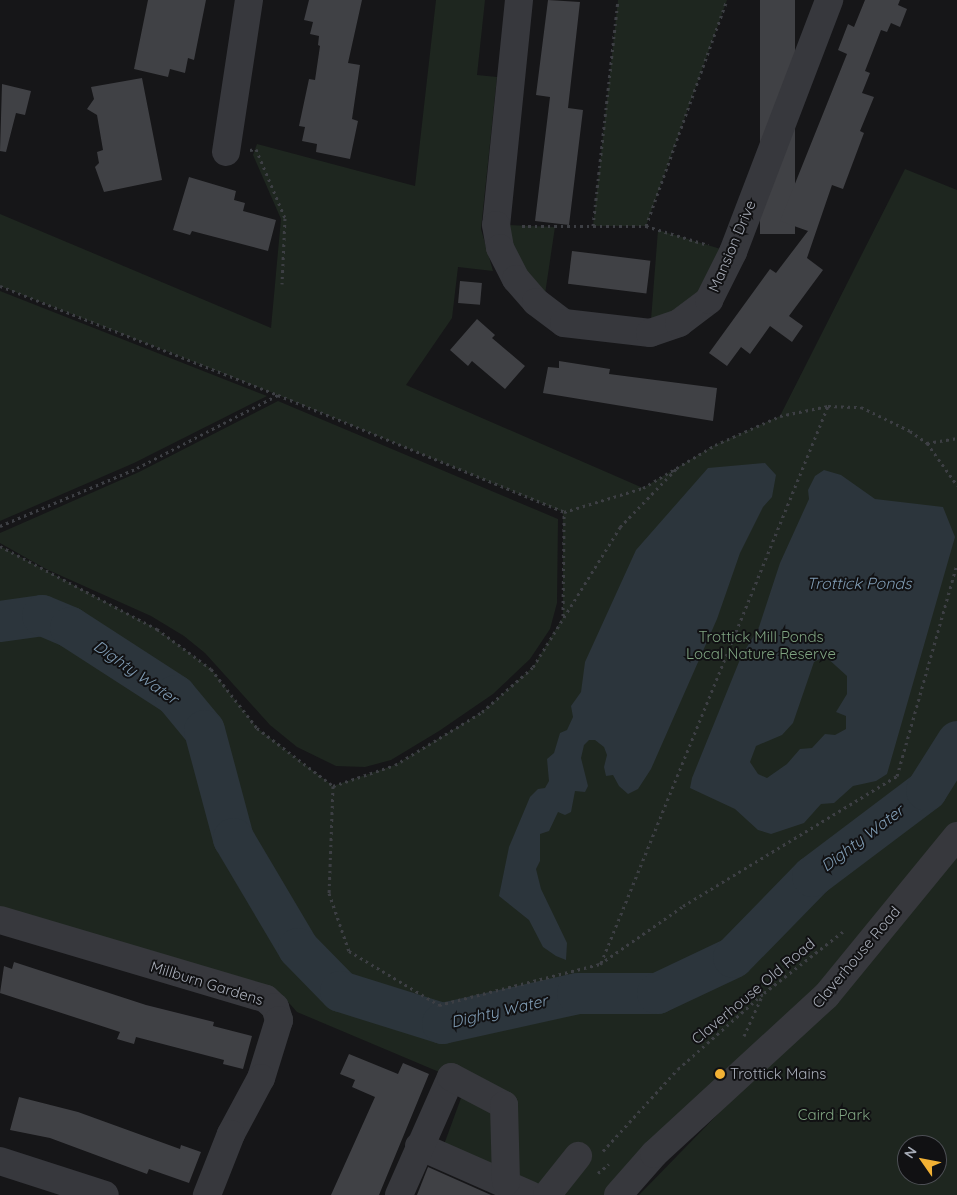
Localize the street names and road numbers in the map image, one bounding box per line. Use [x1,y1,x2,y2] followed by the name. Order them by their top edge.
[705,197,759,295] street label: Mansion Drive
[808,902,904,1012] street label: Claverhouse Road
[688,934,818,1048] street label: Claverhouse Old Road
[148,957,266,1009] street label: Millburn Gardens

